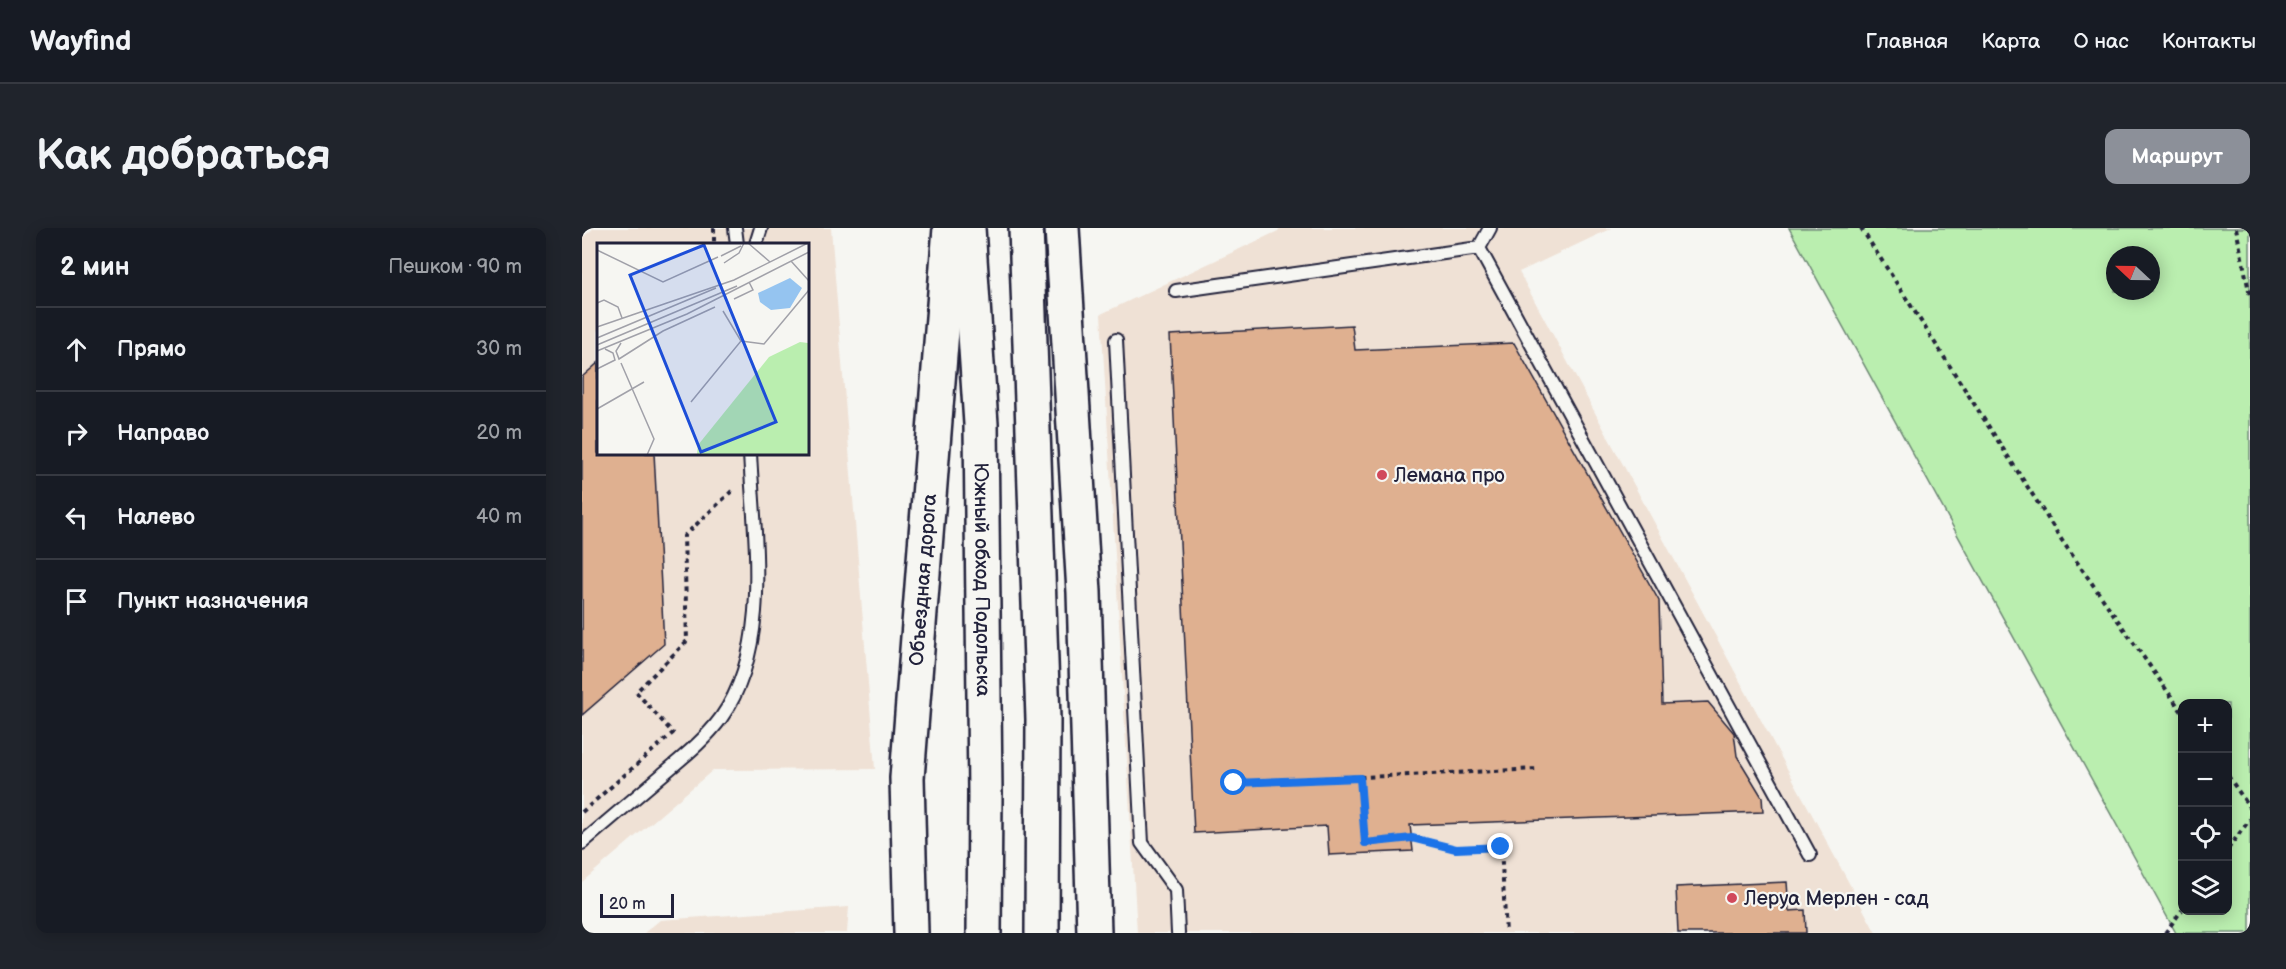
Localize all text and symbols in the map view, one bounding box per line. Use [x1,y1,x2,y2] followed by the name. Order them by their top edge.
[30,25,131,58] text: Wayfind
[1865,29,1948,54] text: Главная
[1981,29,2040,54] text: Карта
[2073,29,2129,54] text: О нас
[2162,29,2256,54] text: Контакты
[2105,129,2250,184] button: Маршрут
[36,131,331,182] text: Как добраться
[597,243,808,454] inset map
[2106,246,2160,300] north arrow
[60,252,130,283] text: 2 мин
[388,255,522,279] text: Пешком · 90 m
[60,333,93,366] icon: ahead
[117,336,186,363] text: Прямо
[476,337,522,361] text: 30 m
[60,417,93,450] icon: right
[117,420,209,447] text: Направо
[477,421,522,445] text: 20 m
[968,462,995,697] street label: Южный обход Подольска
[1393,464,1505,488] place label: Лемана про
[1375,468,1389,482] marker: Лемана про
[905,493,942,667] street label: Объездная дорога
[60,501,93,534] icon: left
[117,504,195,531] text: Налево
[476,505,522,529] text: 40 m
[60,585,93,618] icon: arrive
[117,588,309,615] text: Пункт назначения
[2178,699,2232,915] map controls
[2178,699,2232,753] button: +
[2178,753,2232,807] button: −
[1220,769,1246,795] route start
[2178,807,2232,861] button: locate
[1487,833,1513,859] route end
[2178,861,2232,915] button: layers
[1743,887,1929,911] place label: Леруа Мерлен - сад
[600,891,674,918] scale bar
[1725,891,1739,905] marker: Леруа Мерлен - сад
[609,895,645,914] text: 20 m

